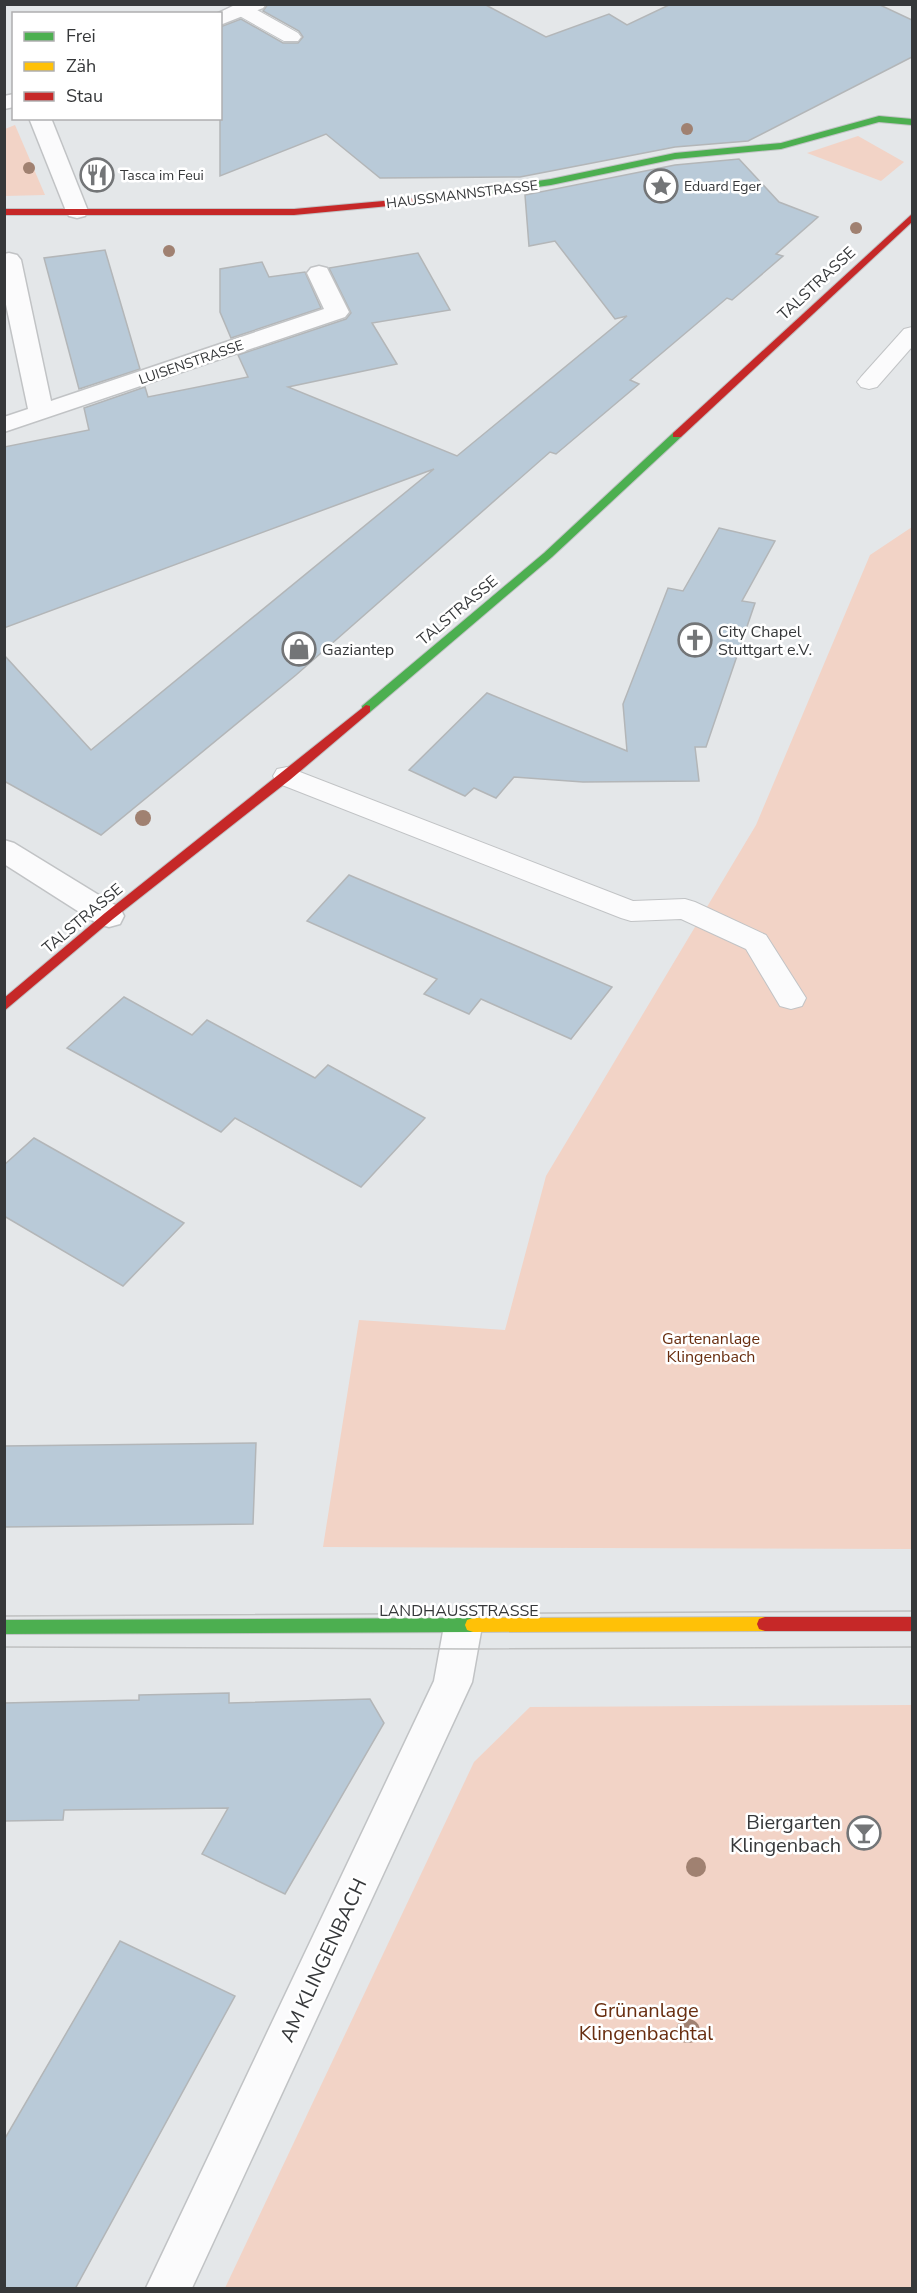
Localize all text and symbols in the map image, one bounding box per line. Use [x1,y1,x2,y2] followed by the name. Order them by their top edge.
[12,12,222,120] legend
[66,24,96,48] text: Frei
[66,54,96,78] text: Zäh
[66,84,103,108] text: Stau
[79,157,115,193] restaurant icon: Tasca im Feui
[120,166,204,185] place label: Tasca im Feui
[643,168,679,204] place icon: Eduard Eger
[385,176,539,213] street label: HAUSSMANNSTRASSE
[684,177,761,196] place label: Eduard Eger
[773,242,860,325] street label: TALSTRASSE
[136,336,246,389] street label: LUISENSTRASSE
[413,571,503,651] street label: TALSTRASSE
[718,621,812,661] place label: City Chapel Stuttgart e.V.
[677,622,713,658] church icon: City Chapel Stuttgart e.V.
[281,631,317,667] shop icon: Gaziantep
[322,639,394,661] place label: Gaziantep
[38,879,128,959] street label: TALSTRASSE
[662,1328,760,1368] park label: Gartenanlage Klingenbach
[379,1600,539,1622] street label: LANDHAUSSTRASSE
[730,1809,841,1859] place label: Biergarten Klingenbach
[846,1815,882,1851] bar icon: Biergarten Klingenbach
[274,1874,373,2046] street label: AM KLINGENBACH
[579,1997,713,2047] park label: Grünanlage Klingenbachtal

